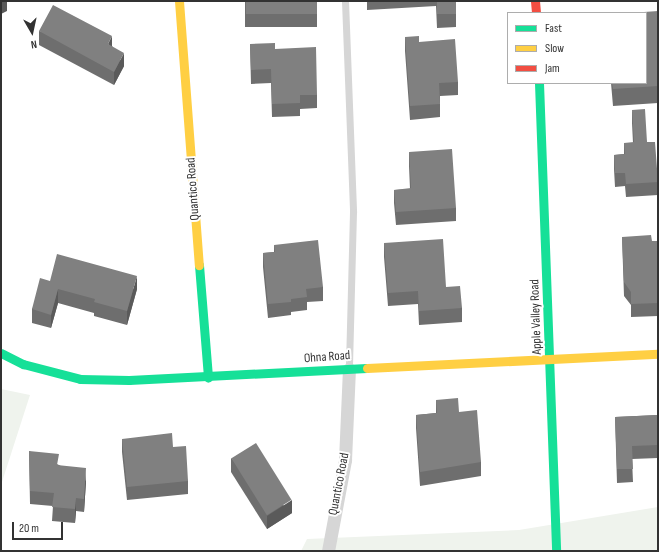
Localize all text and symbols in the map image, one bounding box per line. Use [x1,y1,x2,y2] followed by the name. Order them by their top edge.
[12,12,52,52] north arrow
[507,12,647,84] legend
[545,21,562,36] text: Fast
[30,37,38,51] text: N
[545,41,564,56] text: Slow
[545,61,560,76] text: Jam
[183,157,203,221] street label: Quantico Road
[527,279,545,355] street label: Apple Valley Road
[303,348,351,366] street label: Ohna Road
[325,452,353,516] street label: Quantico Road
[14,514,65,540] scale bar
[19,521,39,536] text: 20 m

